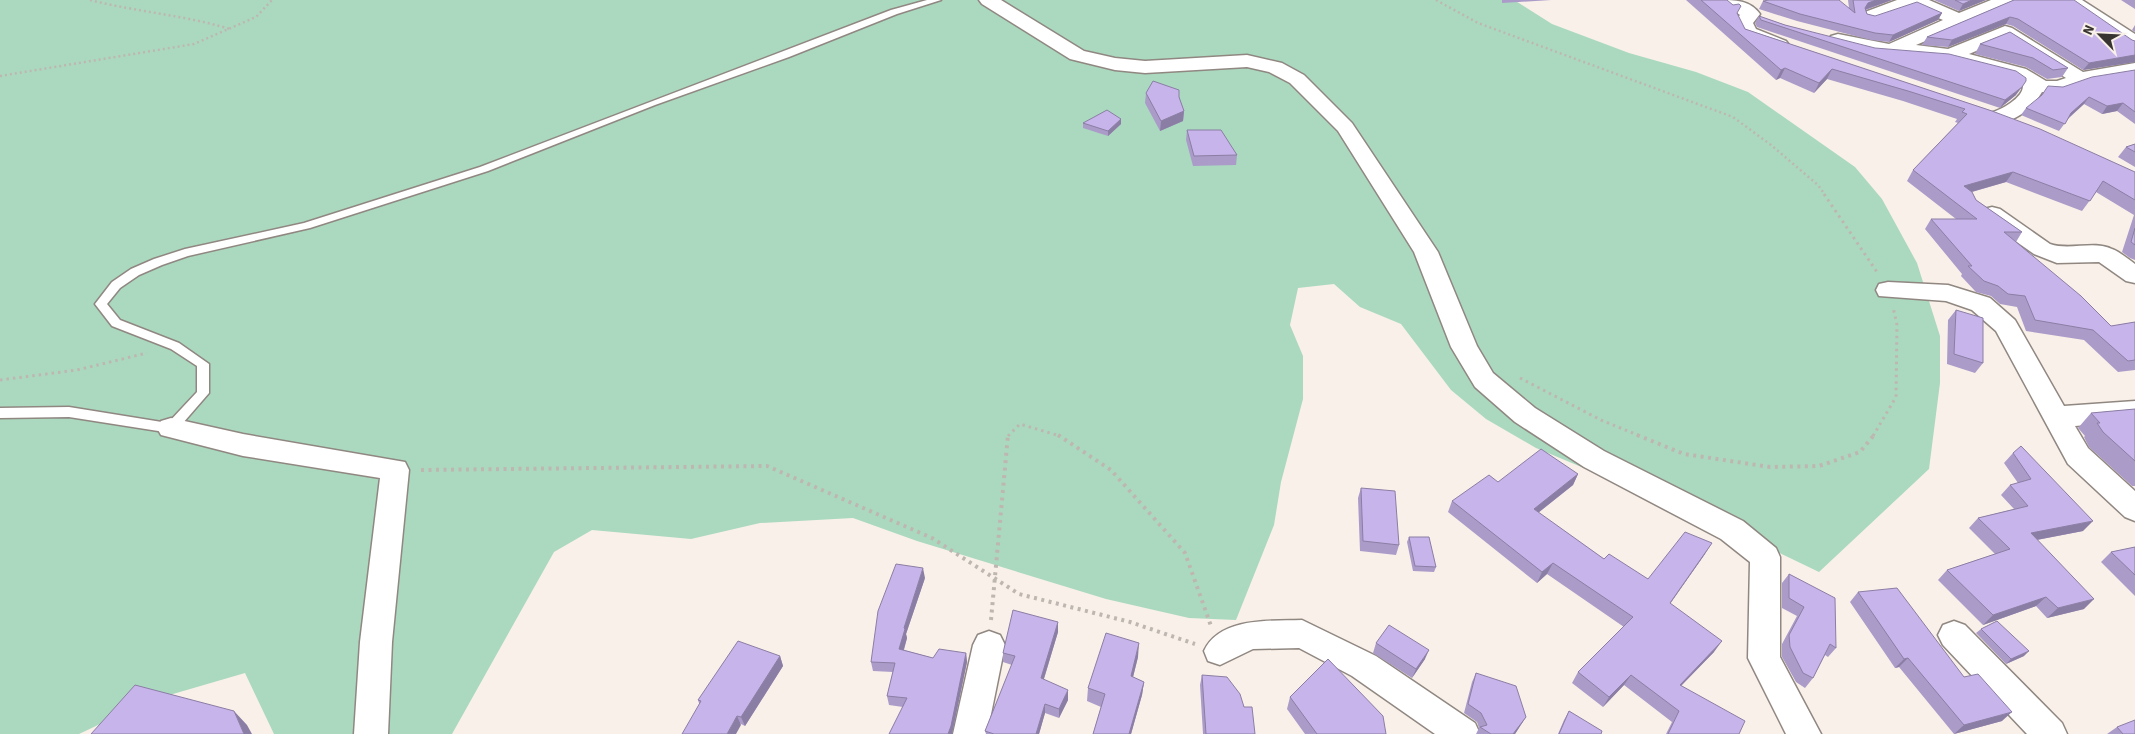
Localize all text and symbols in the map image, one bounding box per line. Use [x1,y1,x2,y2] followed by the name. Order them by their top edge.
[2075,10,2125,60] north arrow
[2078,22,2100,38] text: N

